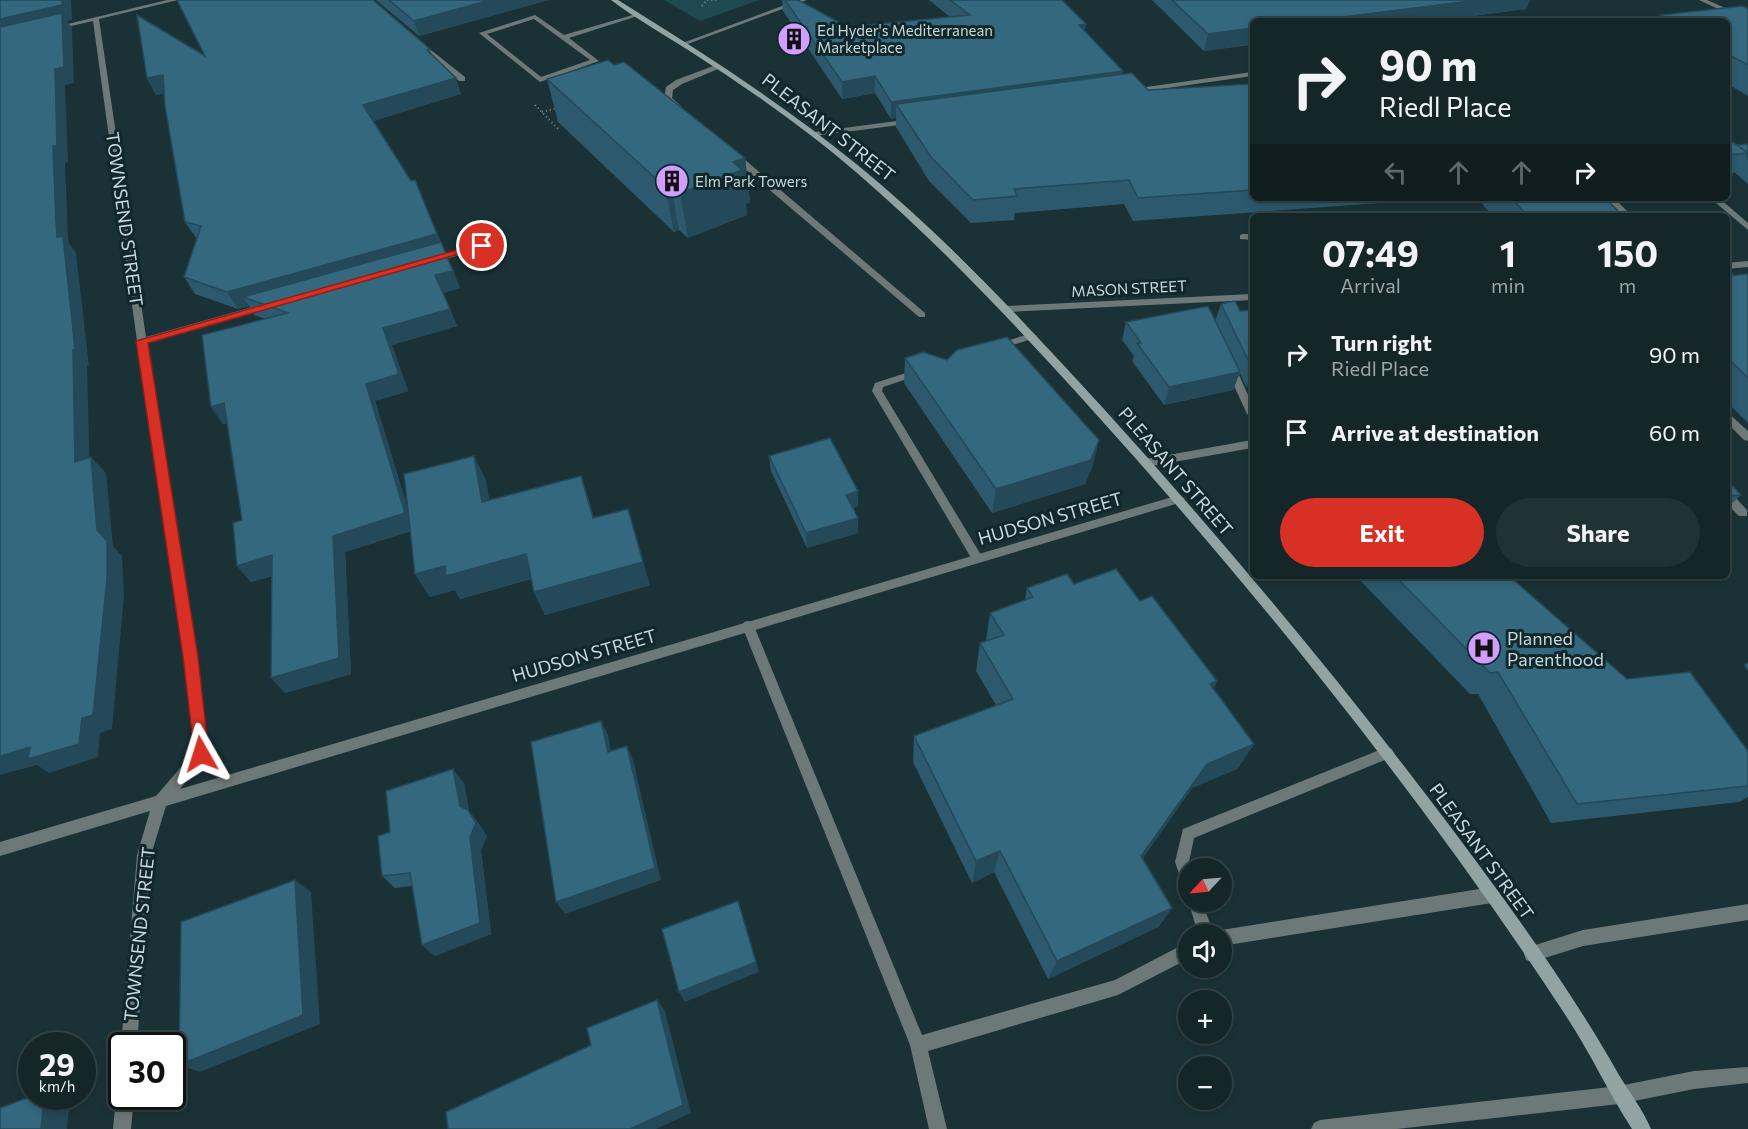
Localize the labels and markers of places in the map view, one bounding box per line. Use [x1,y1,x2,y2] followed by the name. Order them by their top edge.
[776,21,812,57] building icon: Ed Hyder's Mediterranean Marketplace
[817,21,993,56] place label: Ed Hyder's Mediterranean Marketplace
[654,163,690,199] building icon: Elm Park Towers
[695,172,807,190] place label: Elm Park Towers
[456,220,507,271] pin
[1507,627,1604,670] place label: Planned Parenthood
[1466,630,1502,666] hospital icon: Planned Parenthood

